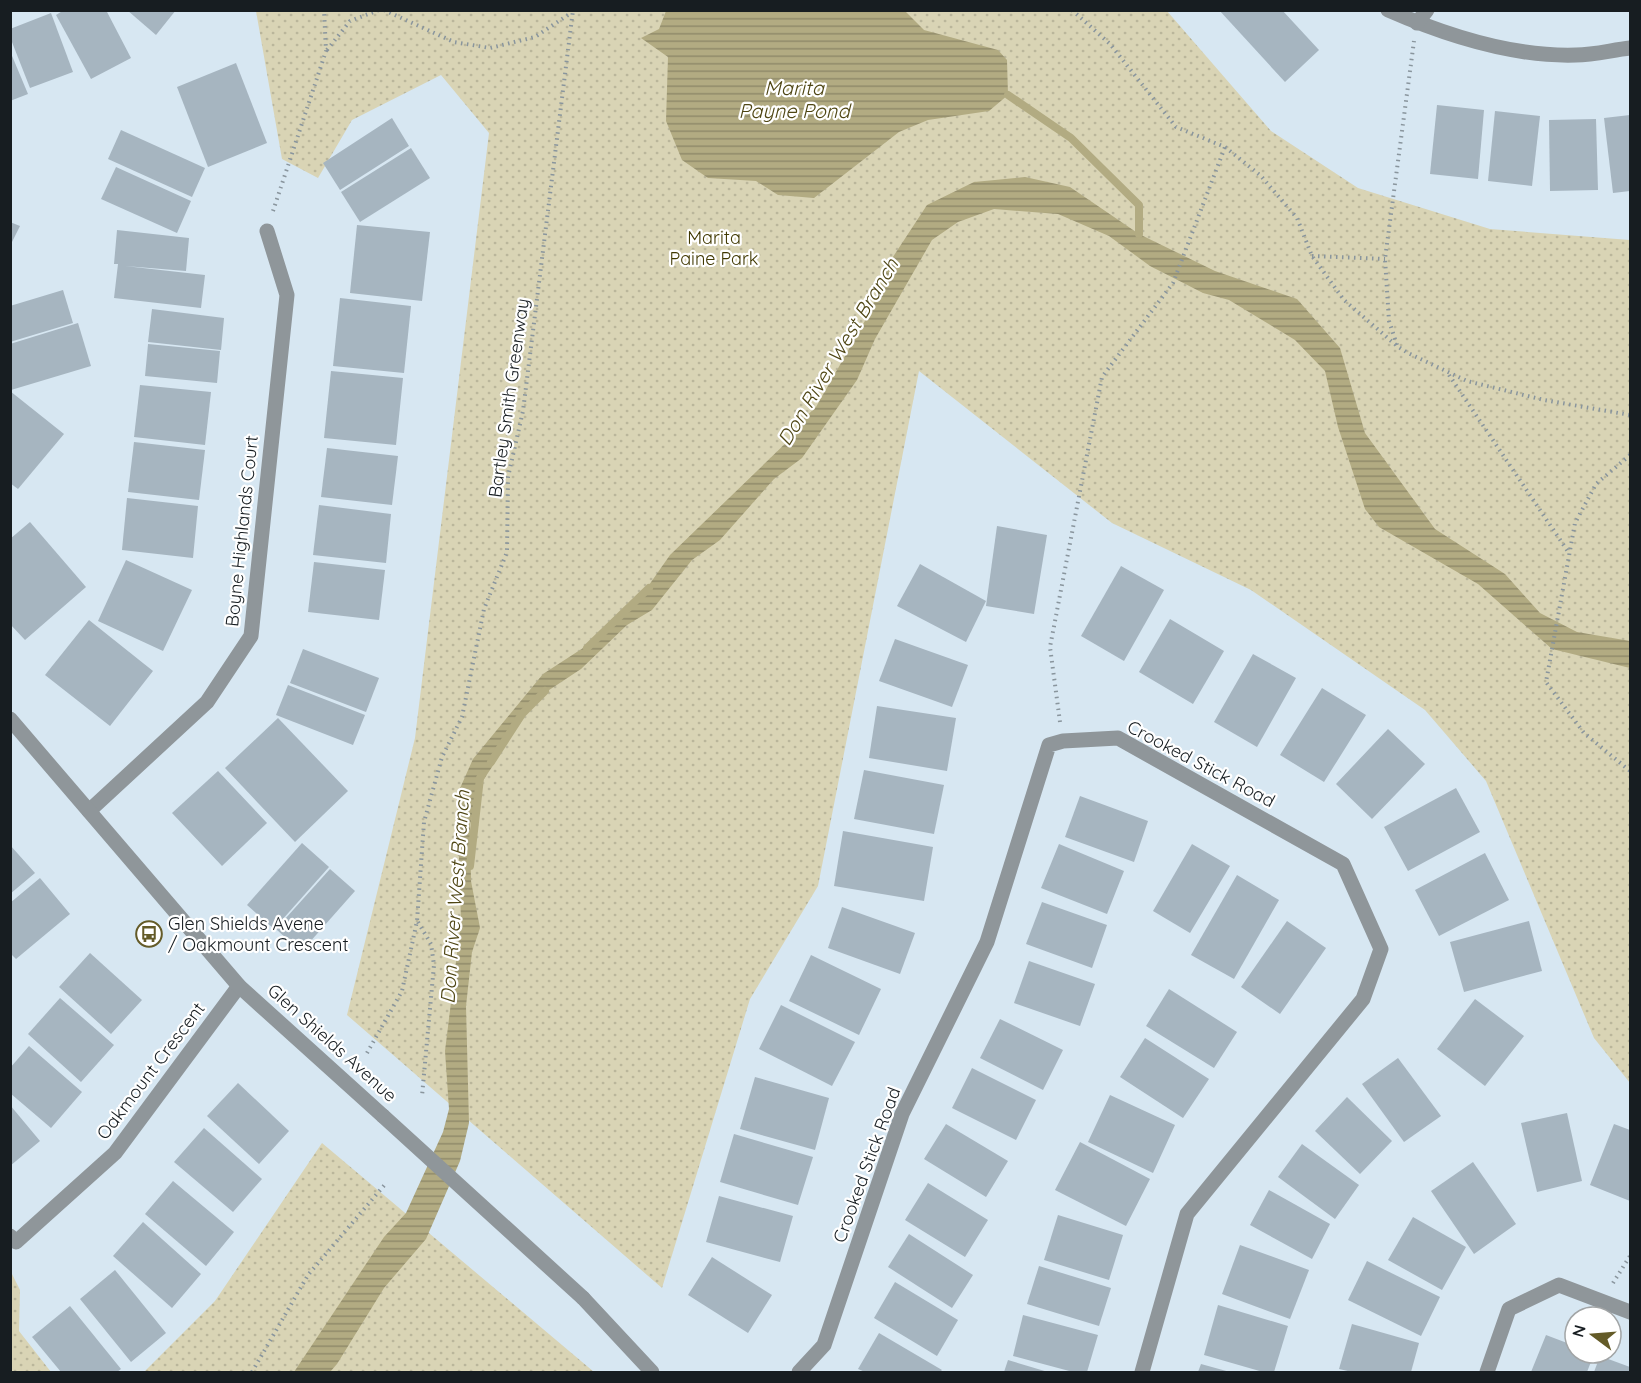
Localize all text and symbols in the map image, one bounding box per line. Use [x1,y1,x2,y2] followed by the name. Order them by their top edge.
[738,75,852,123] water label: Marita Payne Pond
[670,226,759,270] park label: Marita Paine Park
[772,253,904,450] water label: Don River West Branch
[483,297,534,499] street label: Bartley Smith Greenway
[220,434,263,628] street label: Boyne Highlands Court
[1123,715,1279,812] street label: Crooked Stick Road
[435,789,474,1005] water label: Don River West Branch
[168,912,349,956] place label: Glen Shields Avene / Oakmount Crescent
[134,919,164,949] bus stop icon: Glen Shields Avene / Oakmount Crescent
[263,979,402,1107] street label: Glen Shields Avenue
[91,997,210,1144] street label: Oakmount Crescent
[828,1084,905,1246] street label: Crooked Stick Road
[1563,1305,1623,1365] north arrow
[1567,1322,1590,1339] text: N

